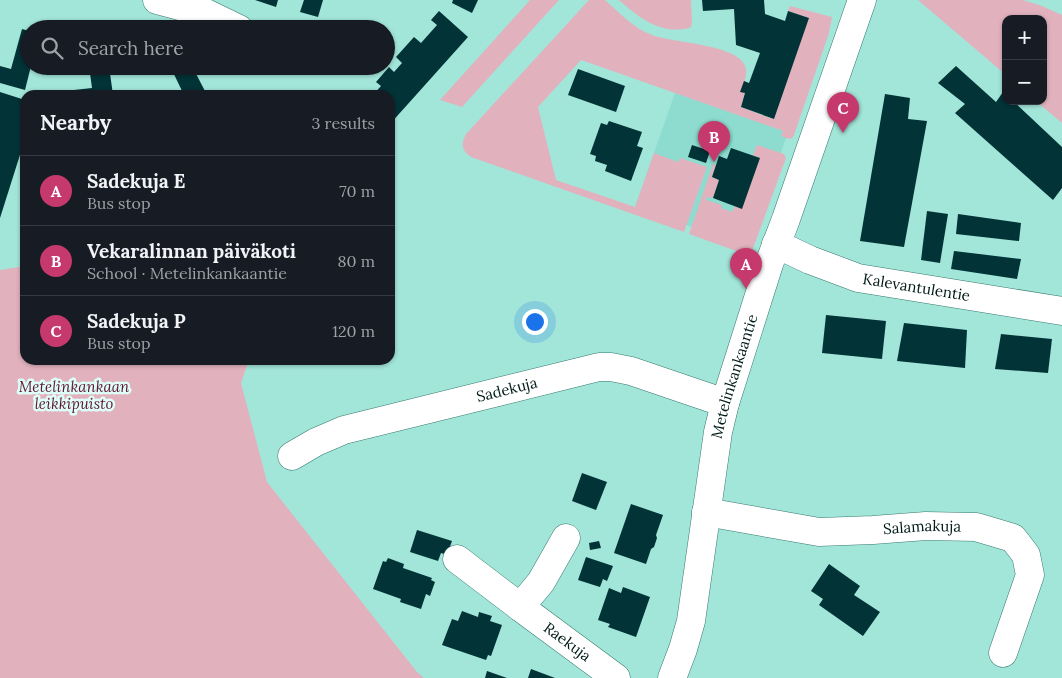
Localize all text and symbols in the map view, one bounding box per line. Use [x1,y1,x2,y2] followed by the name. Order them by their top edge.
[1002,15,1047,105] map controls
[1002,15,1047,60] button: +
[20,20,395,75] search box
[38,34,66,62] icon: search
[78,36,184,60] text: Search here
[1002,60,1047,105] button: −
[827,92,859,133] pin: C
[40,109,111,136] text: Nearby
[311,113,375,133] text: 3 results
[698,121,730,162] pin: B
[87,169,185,193] text: Sadekuja E
[51,181,61,201] text: A
[339,181,375,201] text: 70 m
[87,193,151,213] text: Bus stop
[87,239,296,263] text: Vekaralinnan päiväkoti
[730,248,762,289] pin: A
[51,251,61,271] text: B
[338,251,375,271] text: 80 m
[87,263,287,283] text: School · Metelinkankaantie
[861,269,972,305] street label: Kalevantulentie
[87,309,186,333] text: Sadekuja P
[522,309,548,335] your location
[707,312,761,440] street label: Metelinkankaantie
[50,321,62,341] text: C
[332,321,375,341] text: 120 m
[87,333,151,353] text: Bus stop
[474,373,539,406] street label: Sadekuja
[19,377,130,413] park label: Metelinkankaan leikkipuisto
[882,516,961,538] street label: Salamakuja
[540,618,595,665] street label: Raekuja

